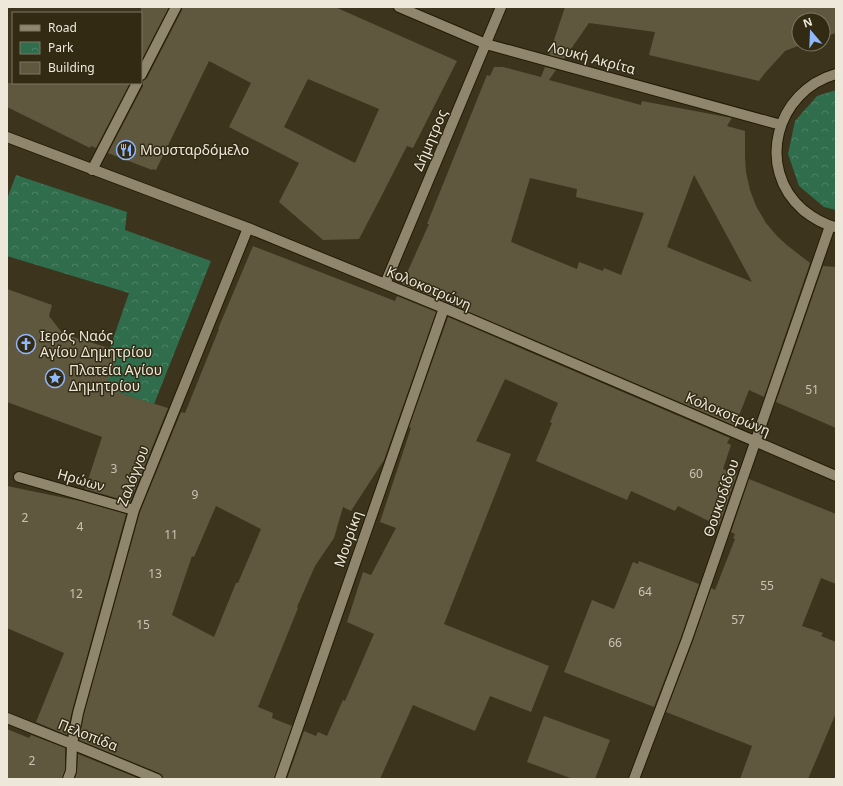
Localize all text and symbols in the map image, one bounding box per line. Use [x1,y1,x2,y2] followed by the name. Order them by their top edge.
[12,12,142,84] legend
[791,12,831,52] north arrow
[801,14,814,31] text: N
[48,19,77,36] text: Road
[546,37,638,78] street label: Λουκή Ακρίτα
[48,39,74,56] text: Park
[48,59,95,76] text: Building
[408,106,451,174] street label: Δήμητρος
[115,139,137,161] restaurant icon: Μουσταρδόμελο
[140,140,249,159] place label: Μουσταρδόμελο
[384,261,474,314] street label: Κολοκοτρώνη
[40,326,152,361] place label: Ιερός Ναός Αγίου Δημητρίου
[15,333,37,355] church icon: Ιερός Ναός Αγίου Δημητρίου
[69,360,162,395] place label: Πλατεία Αγίου Δημητρίου
[44,367,66,389] place icon: Πλατεία Αγίου Δημητρίου
[805,381,819,398] house number: 51
[683,387,773,440] street label: Κολοκοτρώνη
[112,443,153,509] street label: Ζαλόγγου
[698,456,743,539] street label: Θουκυδίδου
[111,460,118,477] house number: 3
[55,464,107,495] street label: Ηρώων
[689,465,703,482] house number: 60
[192,486,199,503] house number: 9
[329,508,366,570] street label: Μουρίκη
[22,509,29,526] house number: 2
[77,518,84,535] house number: 4
[164,526,178,543] house number: 11
[148,565,162,582] house number: 13
[760,577,774,594] house number: 55
[638,583,652,600] house number: 64
[69,585,83,602] house number: 12
[731,611,745,628] house number: 57
[136,616,150,633] house number: 15
[608,634,622,651] house number: 66
[56,714,121,755] street label: Πελοπίδα
[29,752,36,769] house number: 2

